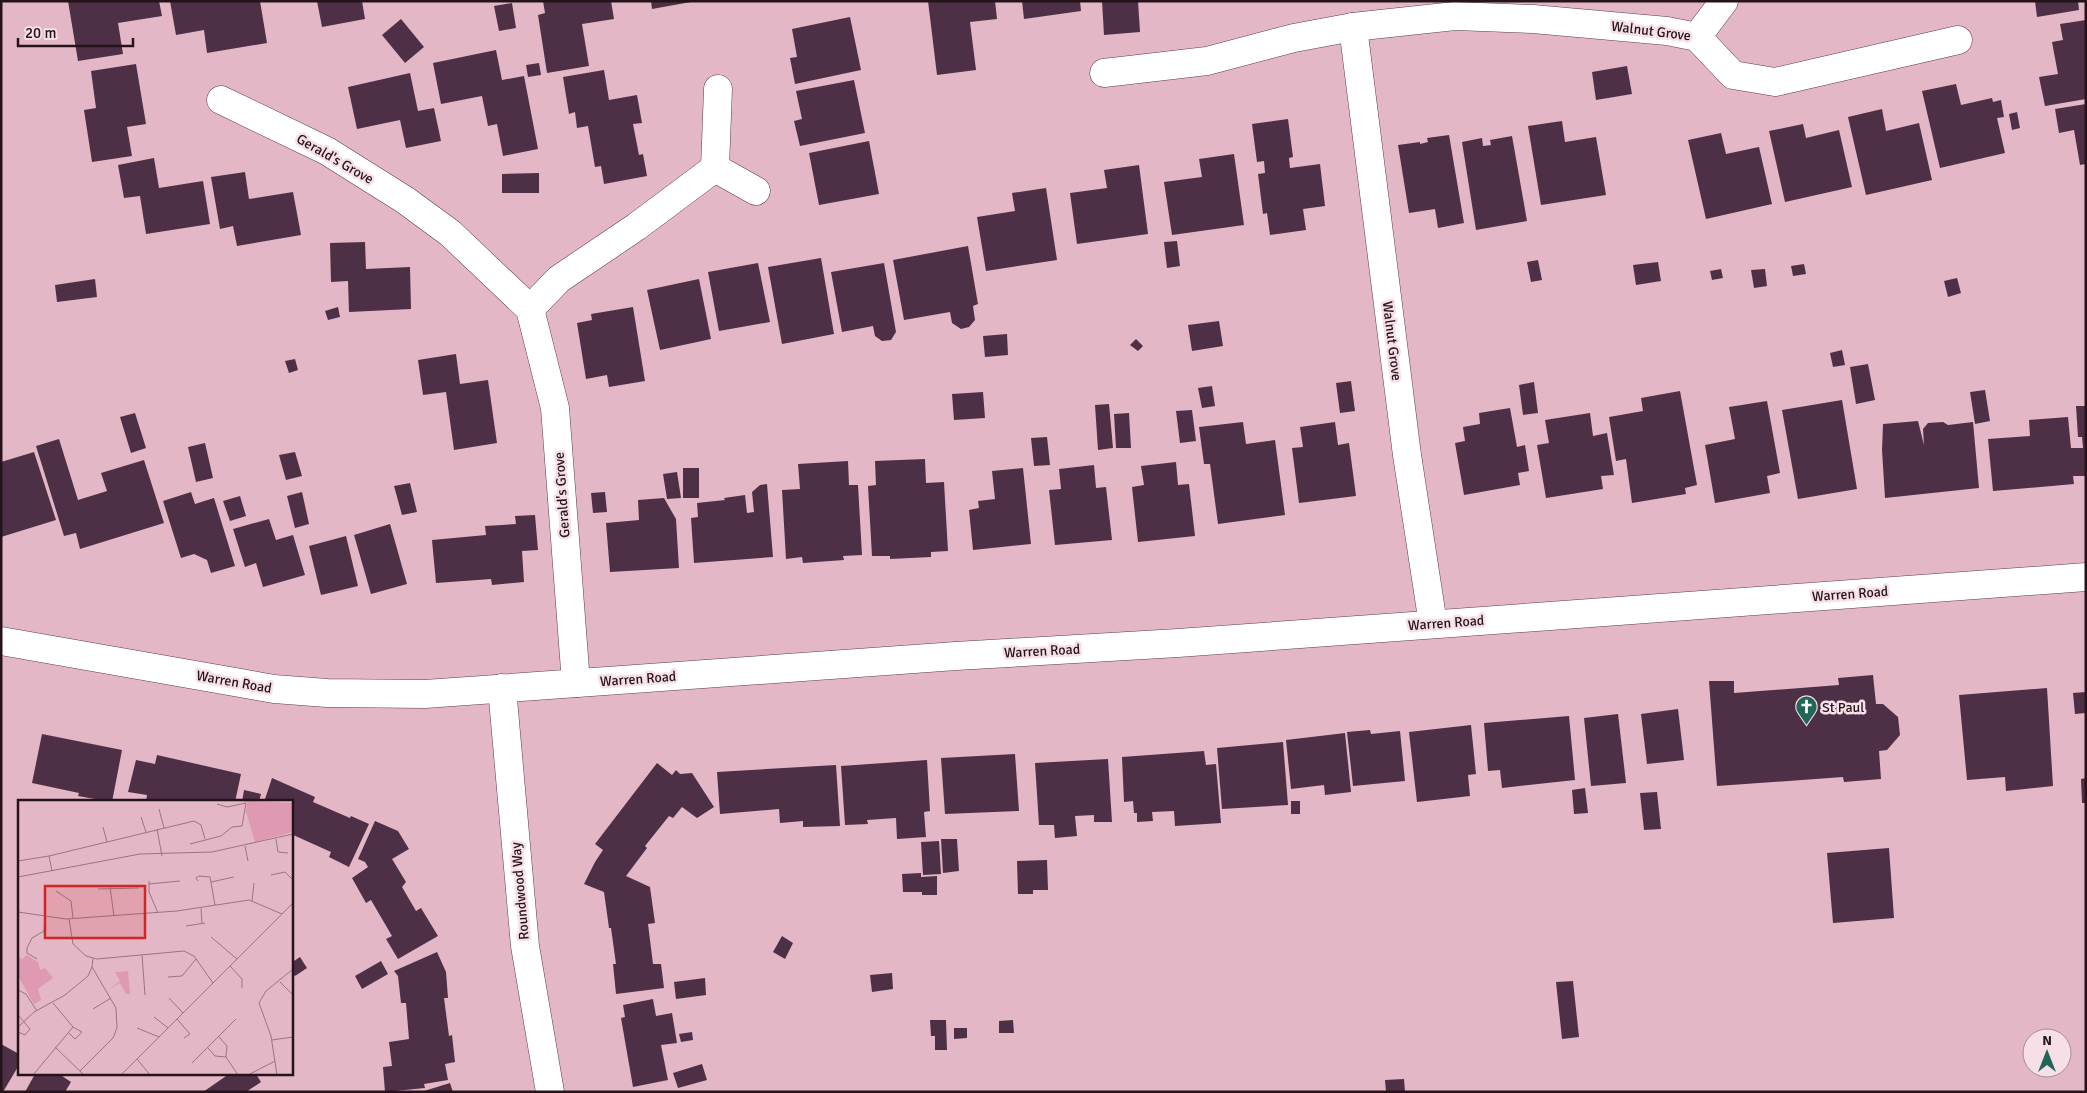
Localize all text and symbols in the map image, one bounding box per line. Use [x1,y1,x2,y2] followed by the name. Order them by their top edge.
[18,15,132,47] scale bar
[1610,18,1692,44] street label: Walnut Grove
[25,24,56,42] text: 20 m
[294,130,376,188] street label: Gerald's Grove
[1379,300,1405,382] street label: Walnut Grove
[551,452,573,538] street label: Gerald's Grove
[1811,583,1889,605] street label: Warren Road
[1407,612,1485,634] street label: Warren Road
[1003,641,1081,661] street label: Warren Road
[195,667,273,697] street label: Warren Road
[599,668,677,690] street label: Warren Road
[1794,695,1818,726] church icon: St Paul
[1822,699,1864,716] place label: St Paul
[18,800,292,1076] inset map
[507,841,533,941] street label: Roundwood Way
[2022,1028,2072,1078] north arrow
[2042,1032,2052,1049] text: N

